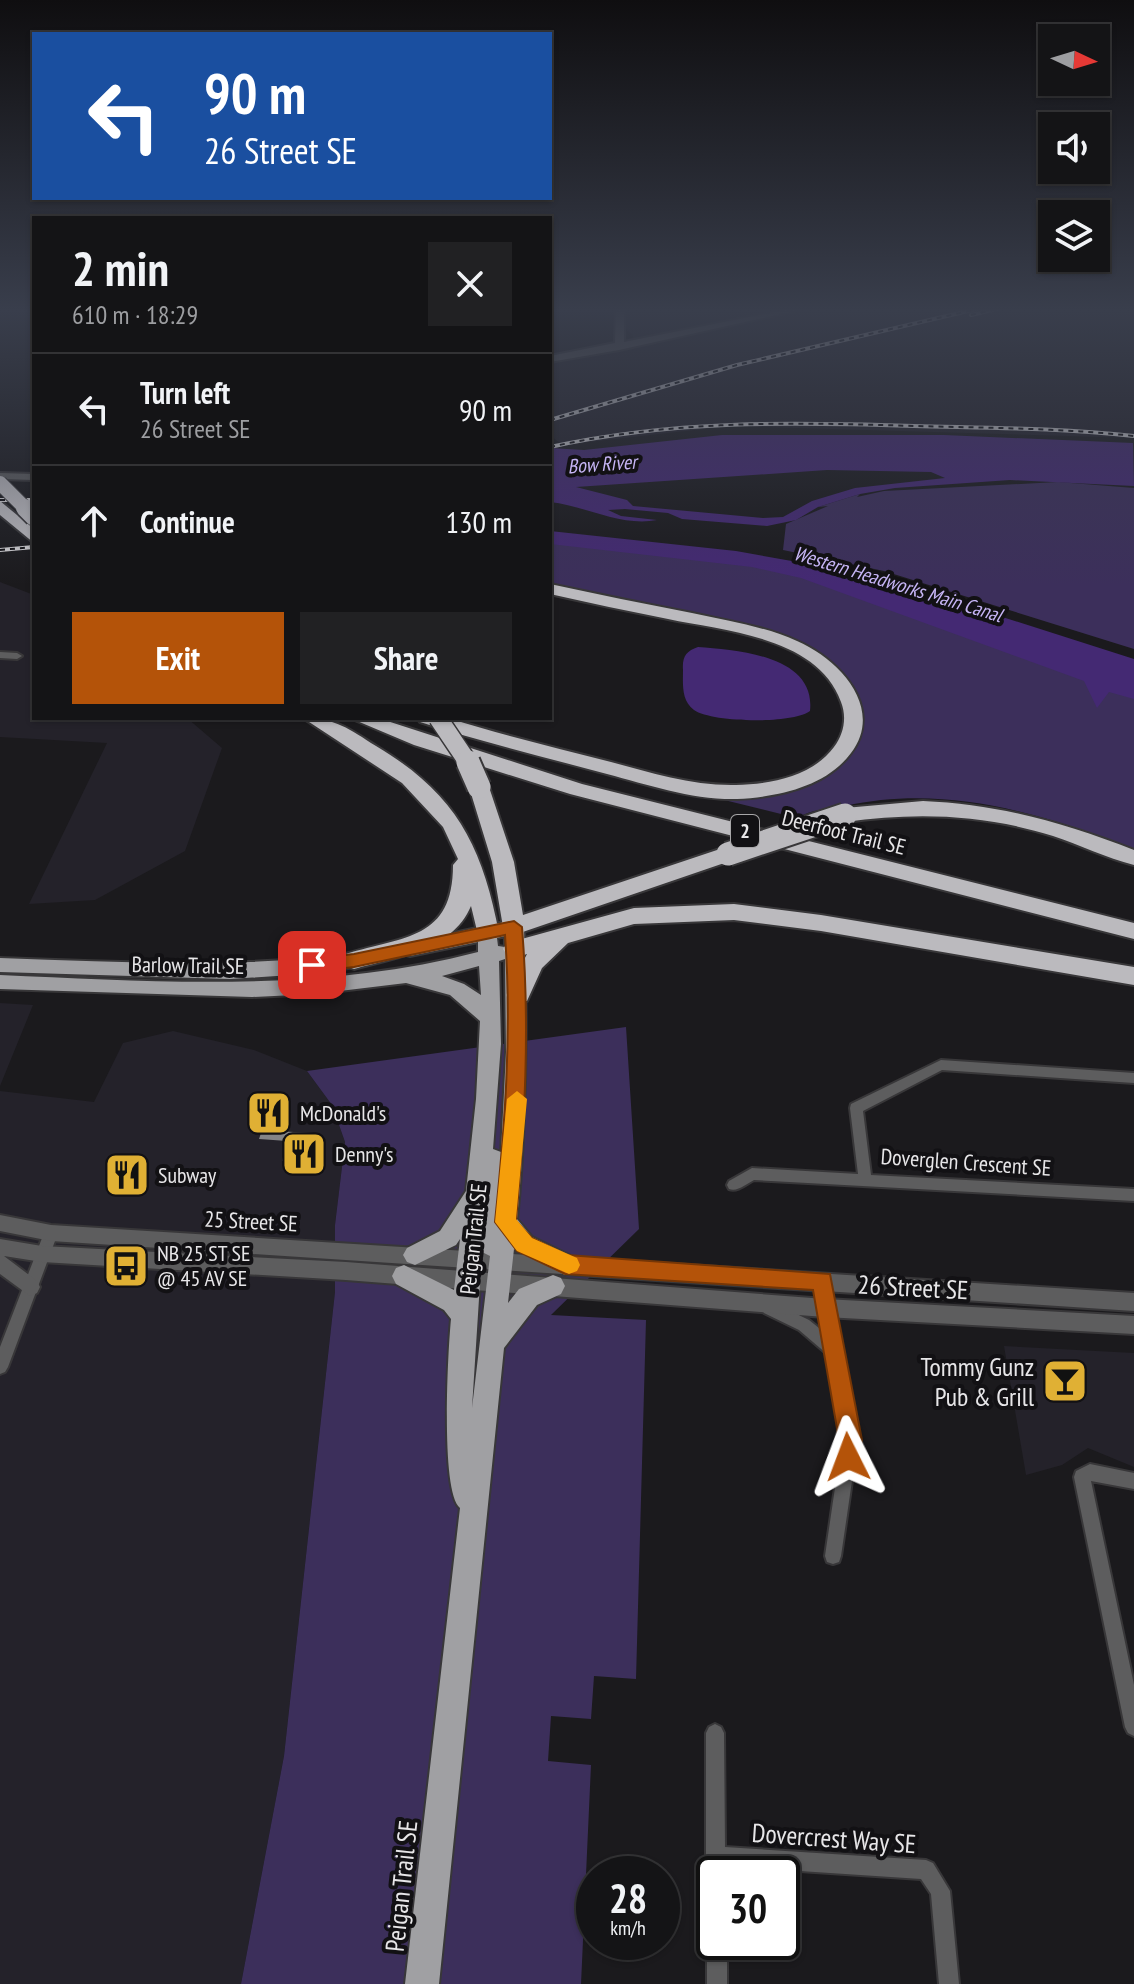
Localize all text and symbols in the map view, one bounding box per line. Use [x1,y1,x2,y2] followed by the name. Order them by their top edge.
[1038,24,1110,96] north arrow
[1038,24,1110,272] map controls
[204,57,306,129] text: 90 m
[72,64,176,168] icon: left
[1038,112,1110,184] button: sound
[204,127,357,174] text: 26 Street SE
[1038,200,1110,272] button: layers
[72,237,169,299] text: 2 min
[428,242,512,326] button: close
[72,298,198,331] text: 610 m · 18:29
[140,373,230,412] text: Turn left
[72,387,116,431] icon: left
[459,390,512,429] text: 90 m
[140,412,251,445] text: 26 Street SE
[567,448,640,479] water label: Bow River
[72,499,116,543] icon: ahead
[140,502,235,541] text: Continue
[446,502,512,541] text: 130 m
[791,540,1008,629] water label: Western Headworks Main Canal
[72,612,284,704] button: Exit
[300,612,512,704] button: Share
[779,803,909,861] street label: Deerfoot Trail SE
[731,815,759,847] road number: 2
[278,931,346,999] pin
[290,943,334,987] icon: arrive
[132,950,244,980] street label: Barlow Trail SE
[245,1089,293,1137] restaurant icon: McDonald's
[300,1099,386,1127] place label: McDonald's
[280,1130,328,1178] restaurant icon: Denny's
[335,1140,394,1168] place label: Denny's
[880,1142,1052,1182] street label: Doverglen Crescent SE
[103,1151,151,1199] restaurant icon: Subway
[158,1161,217,1189] place label: Subway
[453,1182,493,1296] street label: Peigan Trail SE
[204,1205,298,1237] street label: 25 Street SE
[157,1239,250,1292] place label: NB 25 ST SE @ 45 AV SE
[102,1242,150,1290] bus stop icon: NB 25 ST SE @ 45 AV SE
[857,1268,969,1306] street label: 26 Street SE
[921,1350,1034,1413] place label: Tommy Gunz Pub & Grill
[1041,1357,1089,1405] bar icon: Tommy Gunz Pub & Grill
[806,1415,890,1499] position arrow
[751,1816,917,1860] street label: Dovercrest Way SE
[378,1819,424,1953] street label: Peigan Trail SE
[696,1856,800,1960] speed limit sign: 30
[609,1872,647,1924] text: 28
[610,1915,646,1941] text: km/h

